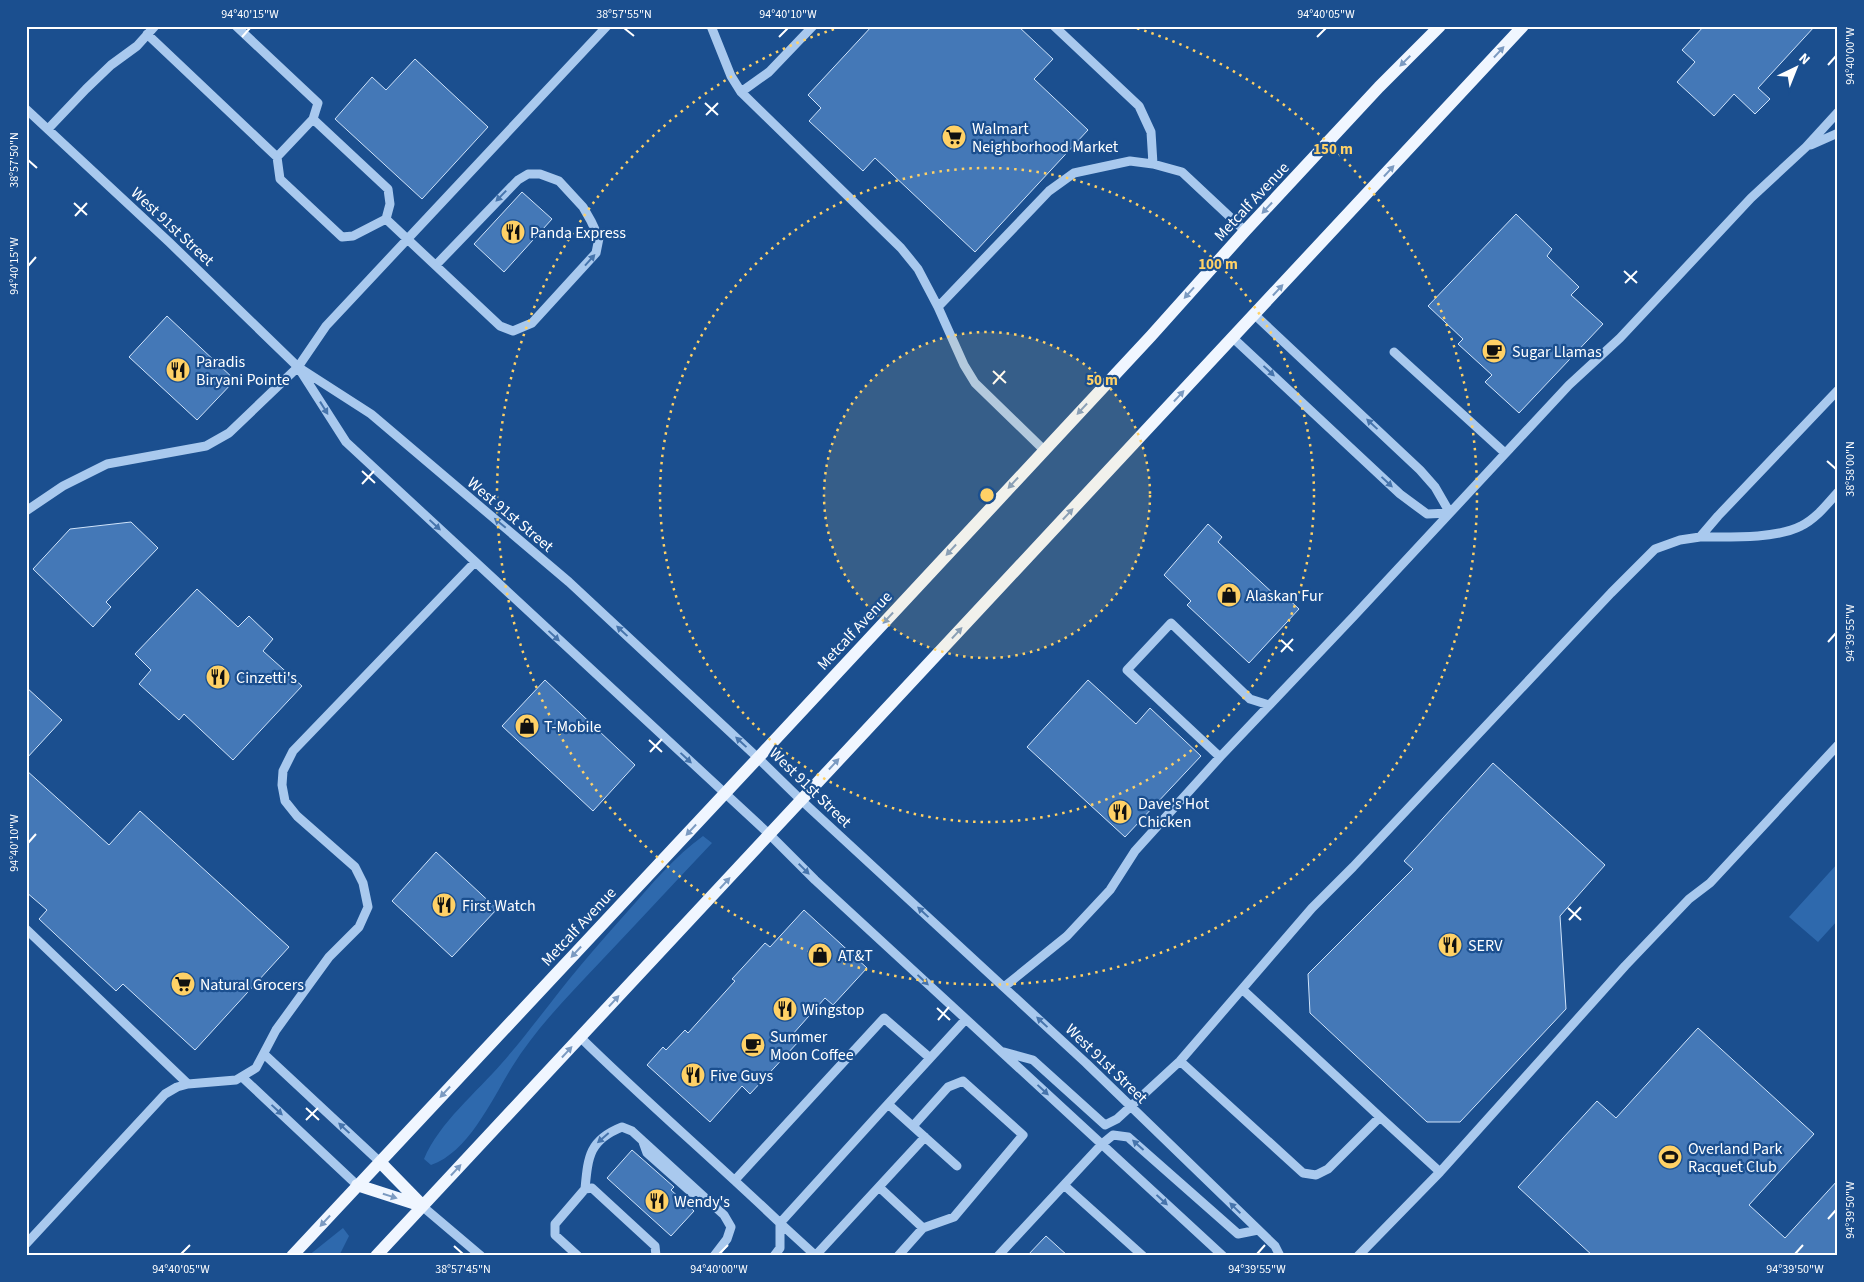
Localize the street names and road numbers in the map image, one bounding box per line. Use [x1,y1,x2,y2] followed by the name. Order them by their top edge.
[1209,157,1294,246] street label: Metcalf Avenue
[126,182,219,271] street label: West 91st Street
[462,472,559,558] street label: West 91st Street
[812,586,897,675] street label: Metcalf Avenue
[764,743,857,833] street label: West 91st Street
[536,882,621,971] street label: Metcalf Avenue
[1060,1019,1153,1109] street label: West 91st Street

